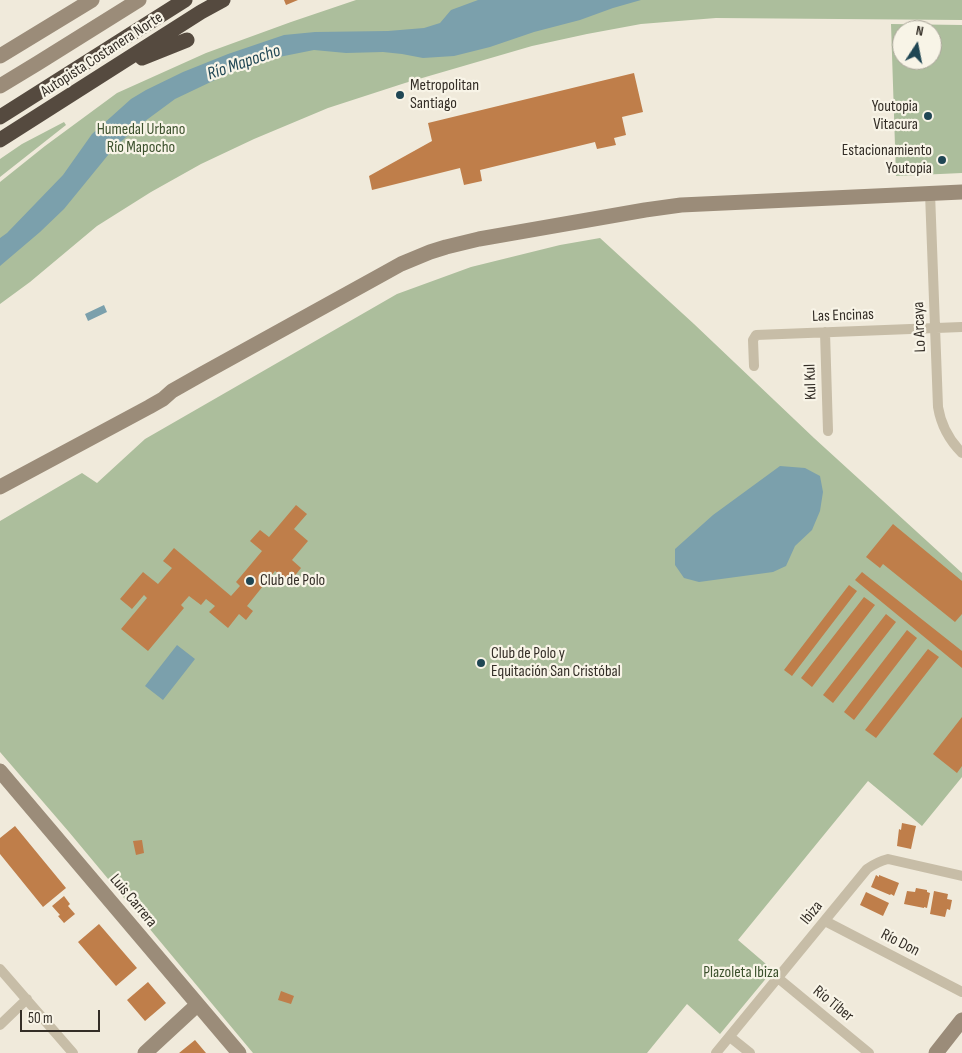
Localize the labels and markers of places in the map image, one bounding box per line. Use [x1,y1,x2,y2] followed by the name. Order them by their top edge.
[410,76,479,114] place label: Metropolitan Santiago
[394,89,406,101] marker: Metropolitan Santiago
[872,97,918,135] place label: Youtopia Vitacura
[922,110,934,122] marker: Youtopia Vitacura
[842,141,932,179] place label: Estacionamiento Youtopia
[936,154,948,166] marker: Estacionamiento Youtopia
[260,571,325,591] place label: Club de Polo
[244,575,256,587] marker: Club de Polo
[491,644,621,682] place label: Club de Polo y Equitación San Cristóbal
[475,657,487,669] marker: Club de Polo y Equitación San Cristóbal

